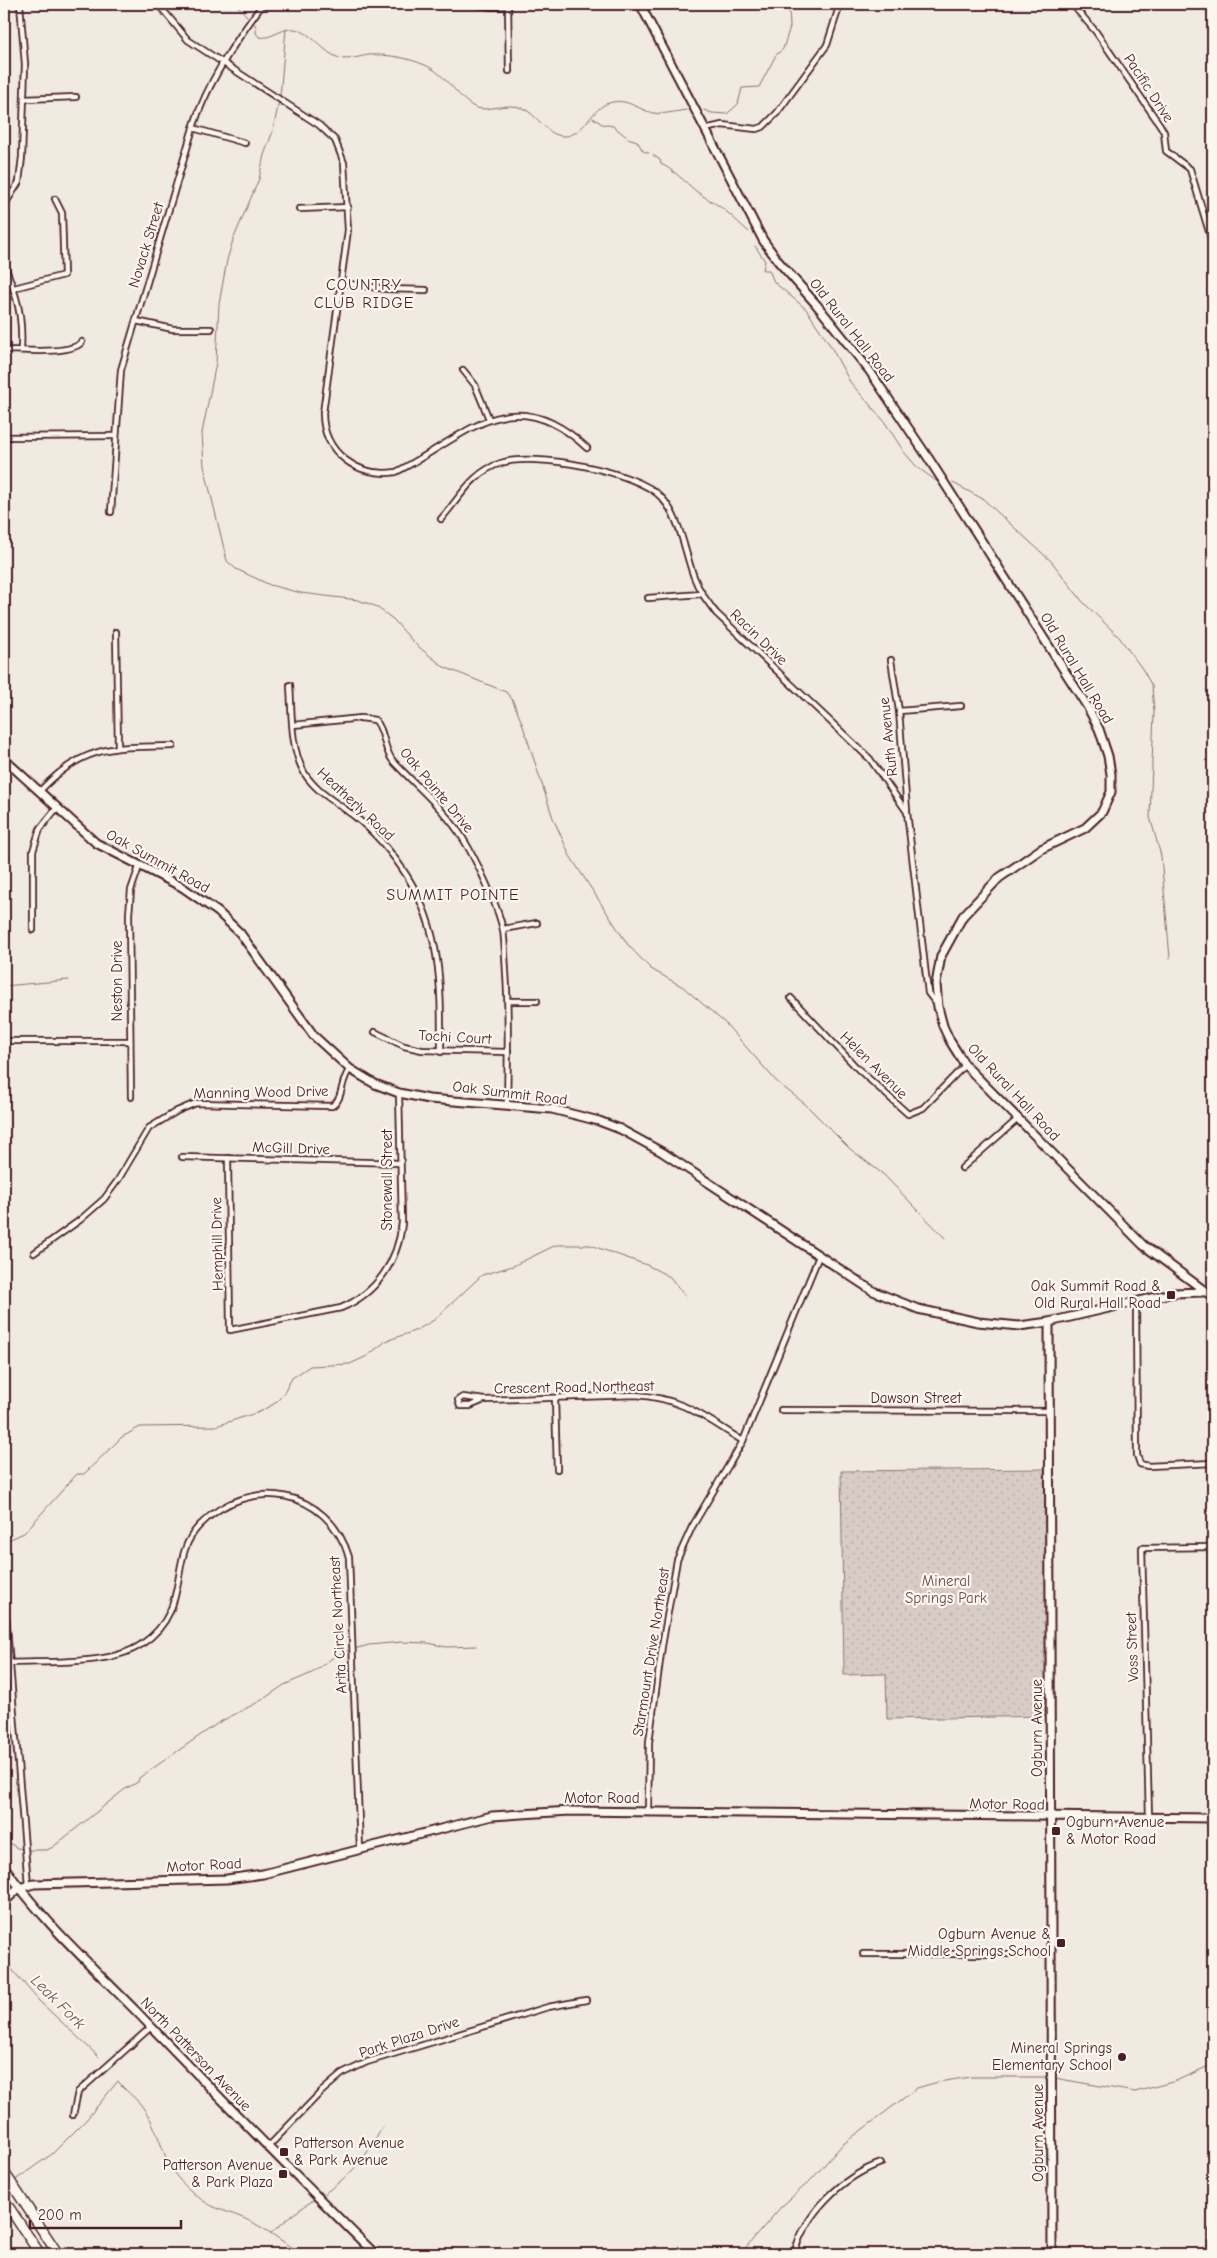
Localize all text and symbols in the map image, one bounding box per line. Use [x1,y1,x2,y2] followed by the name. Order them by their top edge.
[1120,50,1178,126] street label: Pacific Drive
[124,199,168,290] street label: Novack Street
[806,275,898,385] street label: Old Rural Hall Road
[314,276,414,312] district label: COUNTRY CLUB RIDGE
[727,605,792,669] street label: Racin Drive
[1037,609,1117,727] street label: Old Rural Hall Road
[875,696,901,778] street label: Ruth Avenue
[396,744,478,837] street label: Oak Pointe Drive
[314,764,398,844] street label: Heatherly Road
[103,825,213,897] street label: Oak Summit Road
[386,886,520,904] district label: SUMMIT POINTE
[108,940,126,1022] street label: Neston Drive
[418,1026,493,1048] street label: Tochi Court
[836,1027,912,1103] street label: Helen Avenue
[964,1040,1064,1144] street label: Old Rural Hall Road
[452,1077,568,1109] street label: Oak Summit Road
[193,1082,329,1102] street label: Manning Wood Drive
[378,1129,396,1231] street label: Stonewall Street
[252,1138,331,1158] street label: McGill Drive
[207,1196,227,1291] street label: Hemphill Drive
[1031,1277,1161,1312] place label: Oak Summit Road & Old Rural Hall Road
[1165,1289,1177,1301] marker: Oak Summit Road & Old Rural Hall Road
[494,1377,655,1397] street label: Crescent Road Northeast
[870,1389,962,1407] street label: Dawson Street
[325,1555,351,1694] street label: Arita Circle Northeast
[629,1566,673,1738] street label: Starmount Drive Northeast
[905,1572,988,1607] park label: Mineral Springs Park
[1122,1611,1142,1682] street label: Voss Street
[1028,1678,1046,1777] street label: Ogburn Avenue
[564,1789,640,1807] street label: Motor Road
[969,1794,1045,1814] street label: Motor Road
[1066,1813,1165,1848] place label: Ogburn Avenue & Motor Road
[1050,1825,1062,1837] marker: Ogburn Avenue & Motor Road
[166,1854,242,1876] street label: Motor Road
[908,1925,1051,1960] place label: Ogburn Avenue & Middle Springs School
[1055,1937,1067,1949] marker: Ogburn Avenue & Middle Springs School
[27,1971,89,2033] water label: Leak Fork
[137,1993,255,2115] street label: North Patterson Avenue
[357,2012,462,2062] street label: Park Plaza Drive
[992,2039,1112,2074] place label: Mineral Springs Elementary School
[1116,2051,1128,2063] marker: Mineral Springs Elementary School
[1029,2083,1047,2182] street label: Ogburn Avenue
[294,2134,405,2169] place label: Patterson Avenue & Park Avenue
[278,2146,290,2158] marker: Patterson Avenue & Park Avenue
[163,2156,273,2191] place label: Patterson Avenue & Park Plaza
[277,2168,289,2180] marker: Patterson Avenue & Park Plaza
[30,2198,181,2230] scale bar
[38,2206,82,2224] text: 200 m

